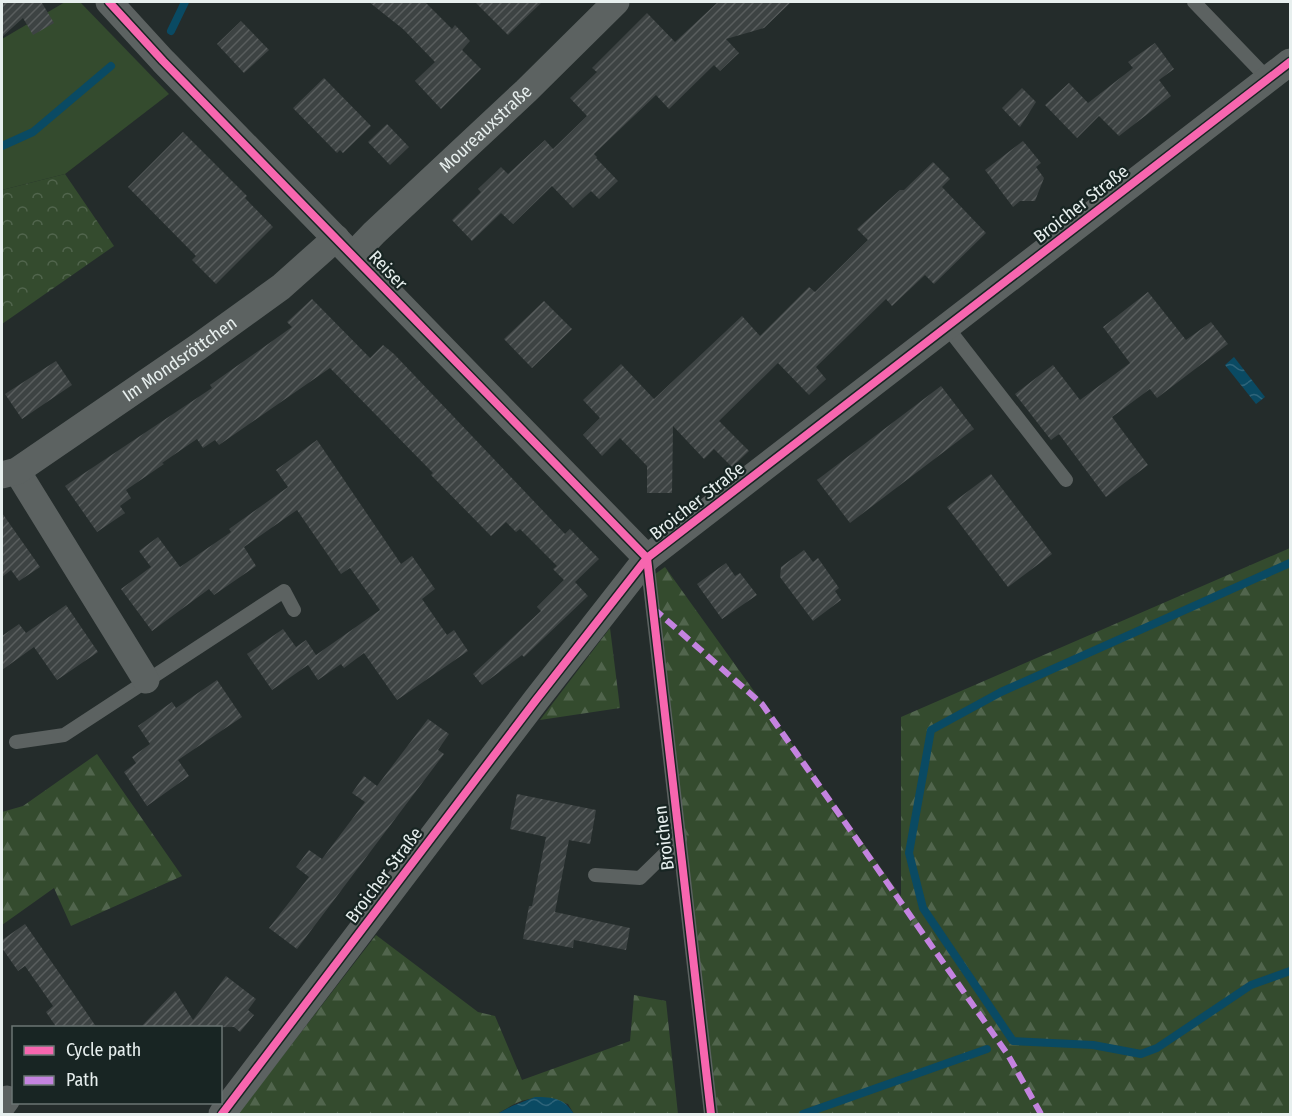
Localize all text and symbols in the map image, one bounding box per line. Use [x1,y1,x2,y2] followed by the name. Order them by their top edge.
[435,80,537,177] street label: Moureauxstraße
[1029,160,1133,248] street label: Broicher Straße
[364,246,412,295] street label: Reiser
[118,312,241,406] street label: Im Mondsröttchen
[645,457,749,545] street label: Broicher Straße
[649,804,679,872] street label: Broichen
[341,823,427,927] street label: Broicher Straße
[12,1026,222,1104] legend
[66,1039,141,1061] text: Cycle path
[66,1069,99,1091] text: Path

